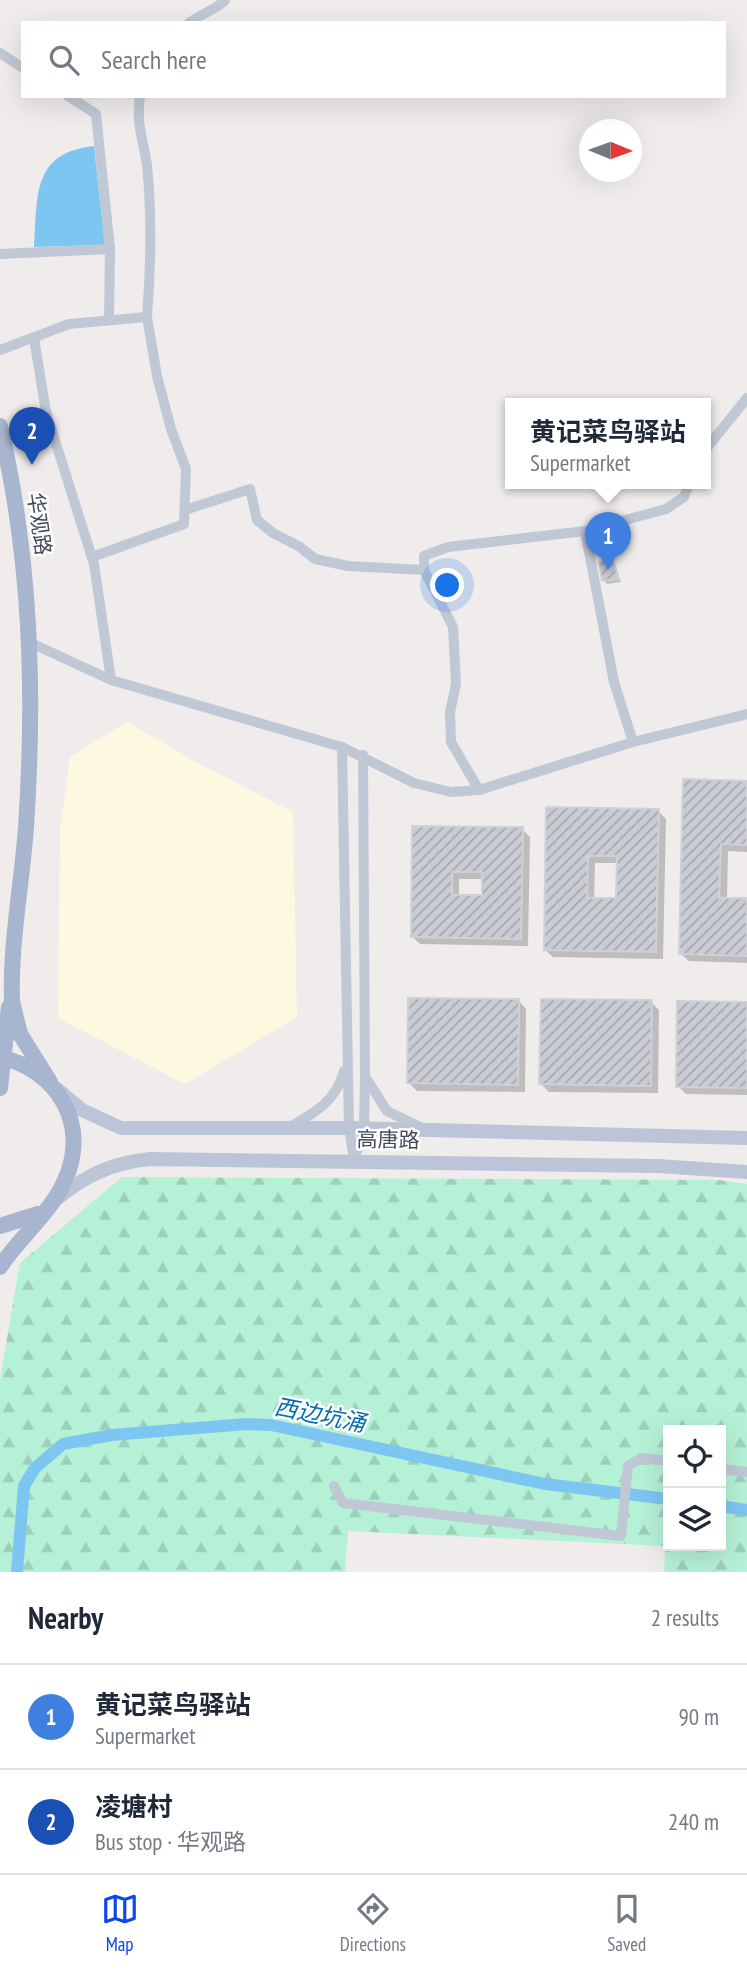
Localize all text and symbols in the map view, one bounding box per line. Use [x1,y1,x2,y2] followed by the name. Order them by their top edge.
[21,21,726,98] search box
[45,41,83,79] icon: search
[101,43,207,76] text: Search here
[579,119,642,182] north arrow
[505,398,711,489] popup
[9,407,55,465] pin: 2
[530,415,686,448] text: 黄记菜鸟驿站
[530,448,631,477] text: Supermarket
[22,491,57,557] street label: 华观路
[585,512,631,570] pin: 1
[430,568,464,602] your location
[356,1125,420,1154] street label: 高唐路
[272,1391,371,1438] water label: 西边坑涌
[663,1425,726,1551] map controls
[663,1425,726,1488] button: locate
[663,1488,726,1551] button: layers
[28,1598,103,1637] text: Nearby
[651,1603,719,1632] text: 2 results
[95,1688,251,1721] text: 黄记菜鸟驿站
[46,1702,57,1731] text: 1
[678,1702,719,1731] text: 90 m
[95,1721,196,1750] text: Supermarket
[95,1790,173,1823] text: 凌塘村
[46,1807,57,1836] text: 2
[668,1807,719,1836] text: 240 m
[95,1827,246,1856] text: Bus stop · 华观路
[101,1890,139,1956] tab: Map
[340,1890,406,1956] tab: Directions
[607,1890,646,1956] tab: Saved

